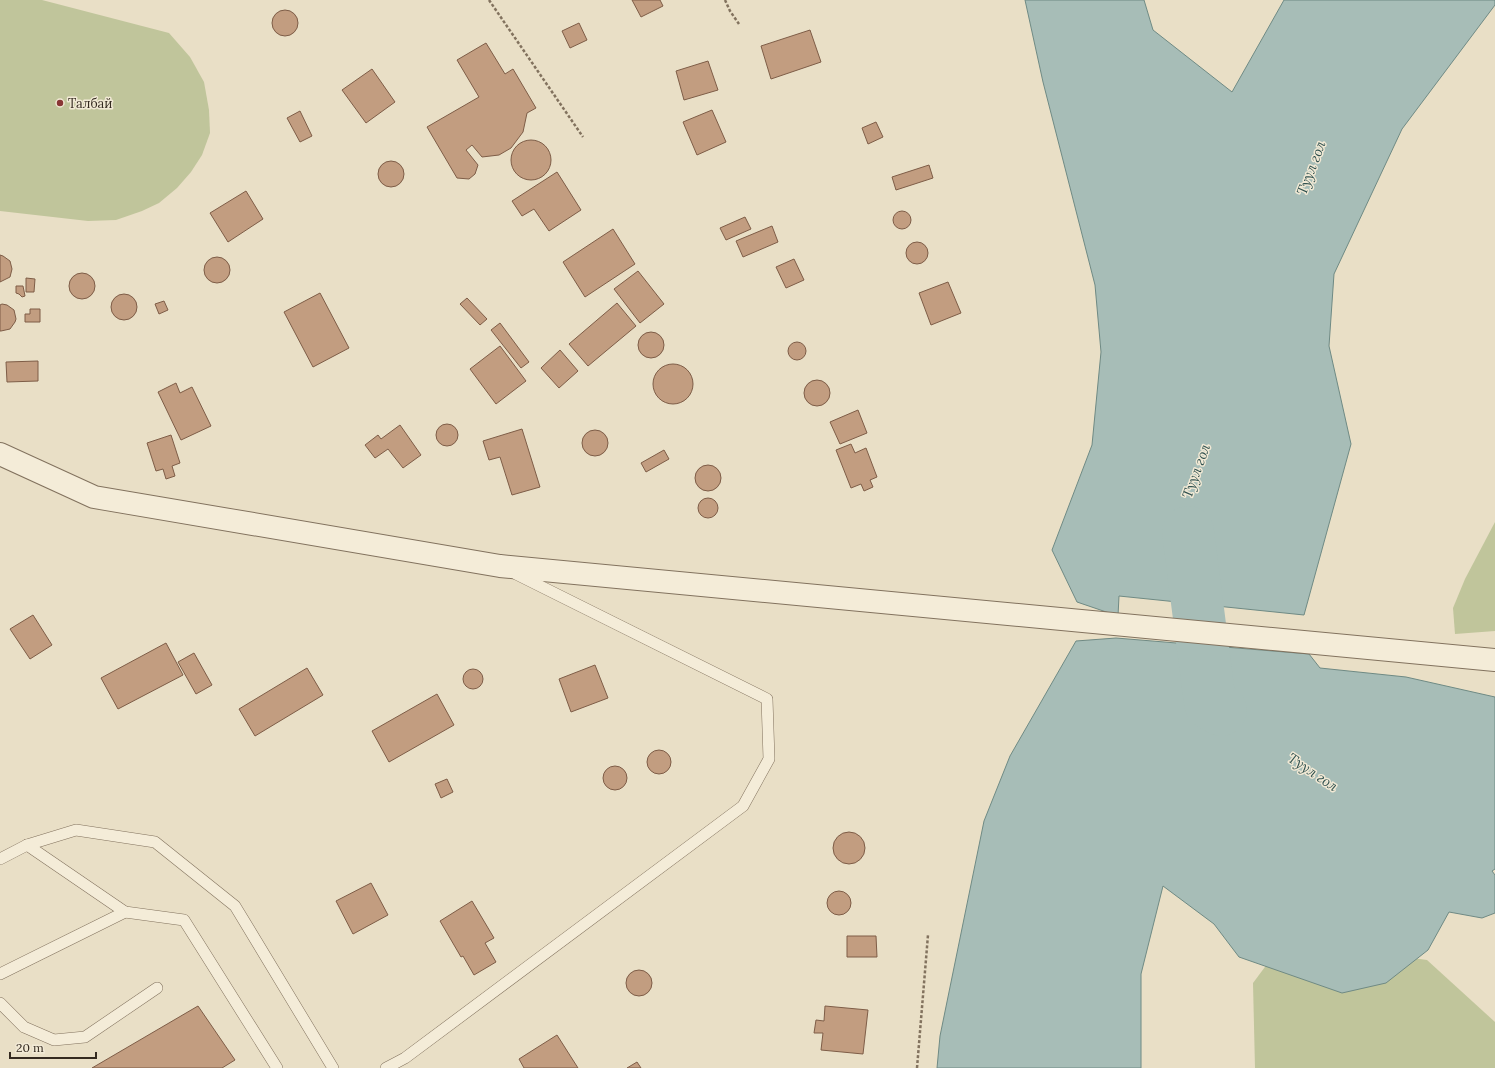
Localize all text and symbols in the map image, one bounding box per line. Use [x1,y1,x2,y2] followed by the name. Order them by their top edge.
[68,95,112,112] place label: Талбай
[55,98,65,108] marker: Талбай
[1293,138,1329,198] water label: Туул гол
[1178,441,1214,501] water label: Туул гол
[1285,749,1341,795] water label: Туул гол
[10,1034,96,1060] scale bar
[16,1040,44,1055] text: 20 m

